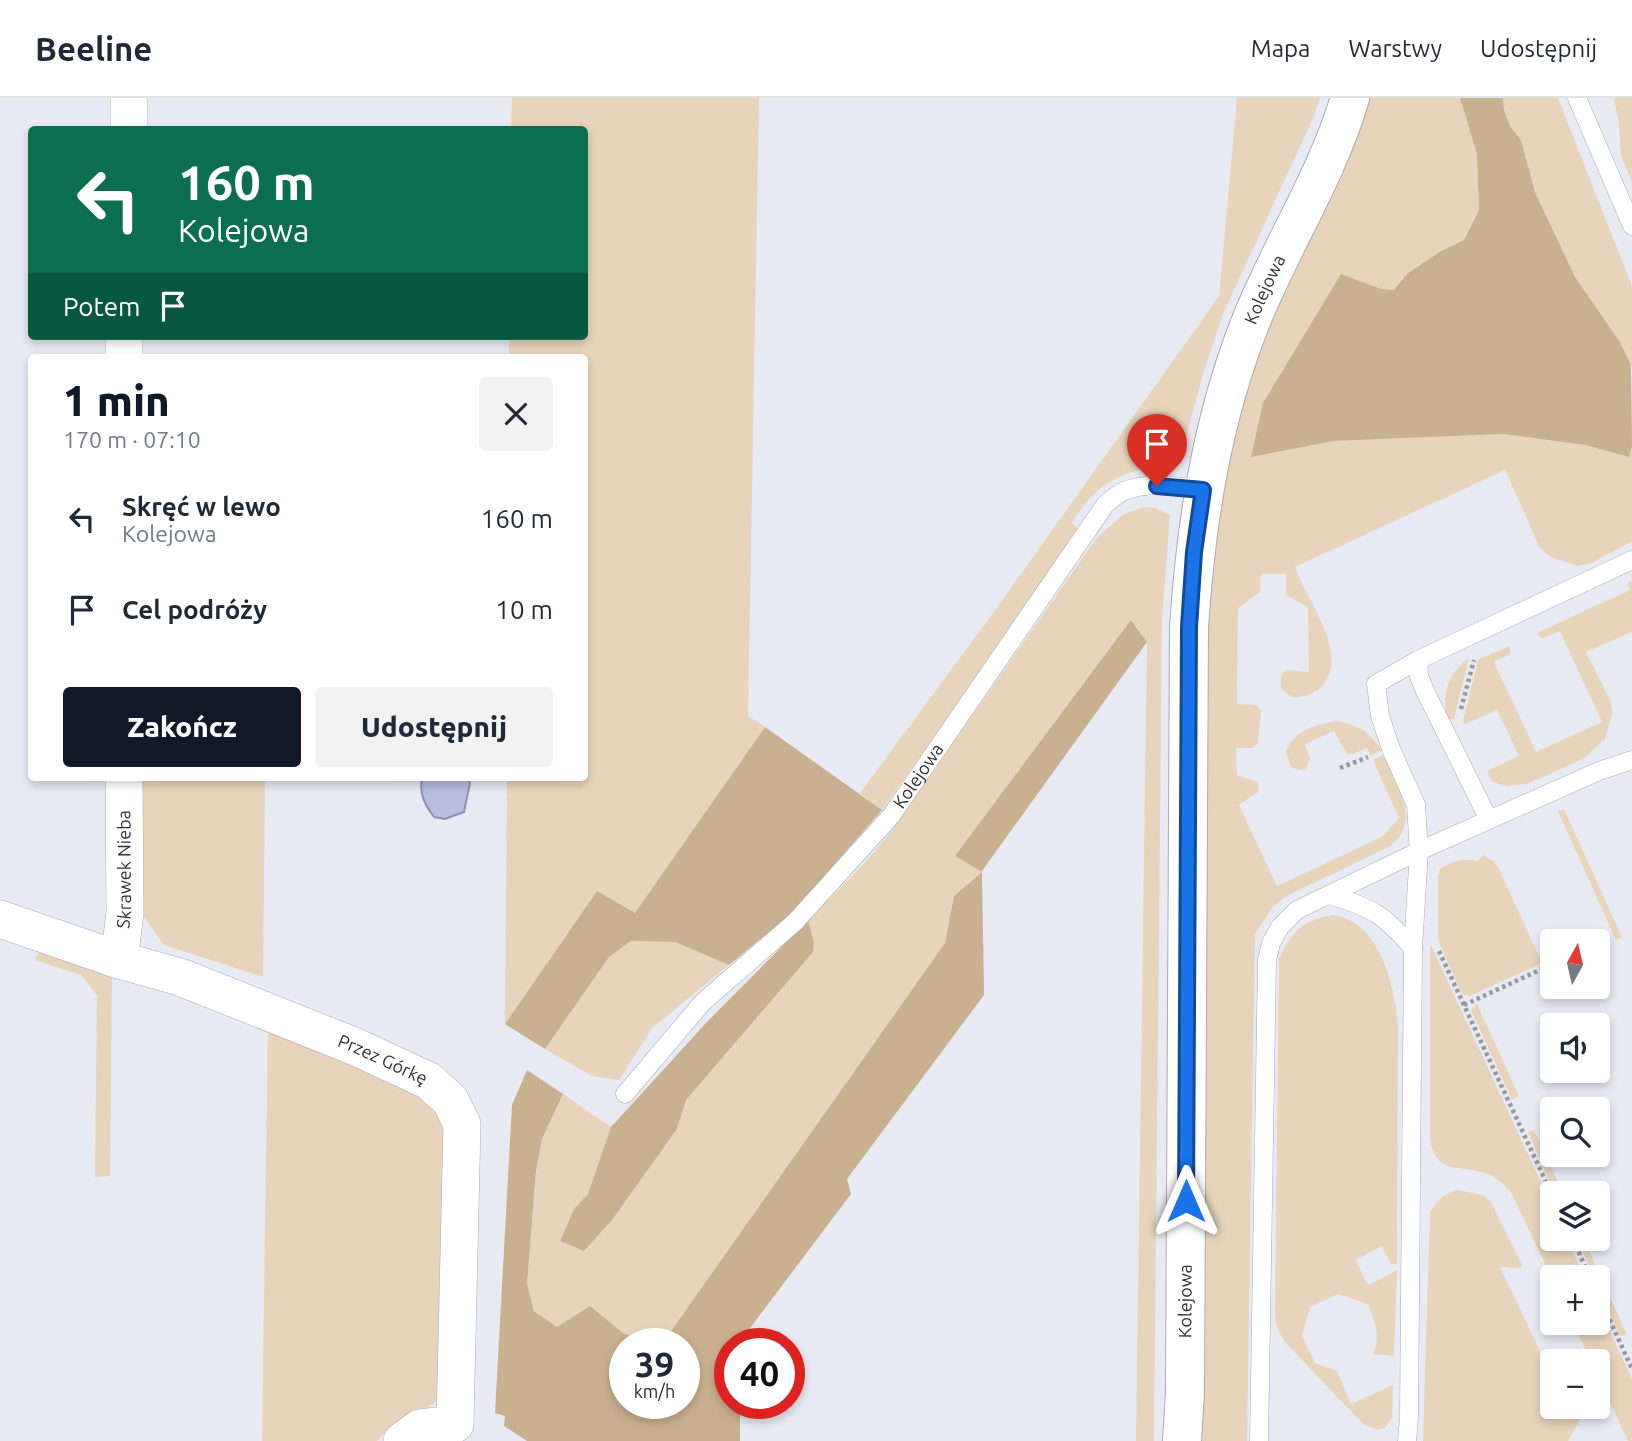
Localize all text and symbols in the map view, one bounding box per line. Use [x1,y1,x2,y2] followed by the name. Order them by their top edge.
[35,30,152,67] text: Beeline
[1251,35,1310,62] text: Mapa
[1348,35,1442,62] text: Warstwy
[1480,35,1597,62] text: Udostępnij
[63,154,154,245] icon: left
[178,154,315,209] text: 160 m
[178,212,310,248] text: Kolejowa
[1240,251,1289,327] street label: Kolejowa
[154,287,192,325] icon: arrive
[63,292,140,321] text: Potem
[63,377,170,424] text: 1 min
[479,377,553,451] button: close
[1127,414,1187,486] pin
[1138,425,1176,463] icon: arrive
[63,427,201,452] text: 170 m · 07:10
[122,492,281,521] text: Skręć w lewo
[63,500,101,538] icon: left
[481,504,553,533] text: 160 m
[122,521,217,546] text: Kolejowa
[63,591,101,629] icon: arrive
[122,595,267,624] text: Cel podróży
[495,595,553,624] text: 10 m
[63,687,301,767] button: Zakończ
[315,687,553,767] button: Udostępnij
[888,739,947,812] street label: Kolejowa
[112,810,134,930] street label: Skrawek Nieba
[1540,929,1610,999] north arrow
[1540,929,1610,1419] map controls
[1540,1013,1610,1083] button: sound
[335,1030,431,1088] street label: Przez Górkę
[1540,1097,1610,1167] button: search
[1149,1164,1223,1238] position arrow
[1540,1181,1610,1251] button: layers
[1174,1264,1195,1338] street label: Kolejowa
[1540,1265,1610,1335] button: +
[714,1328,805,1419] speed limit sign: 40
[635,1344,674,1384] text: 39
[1540,1349,1610,1419] button: −
[634,1381,675,1401] text: km/h

